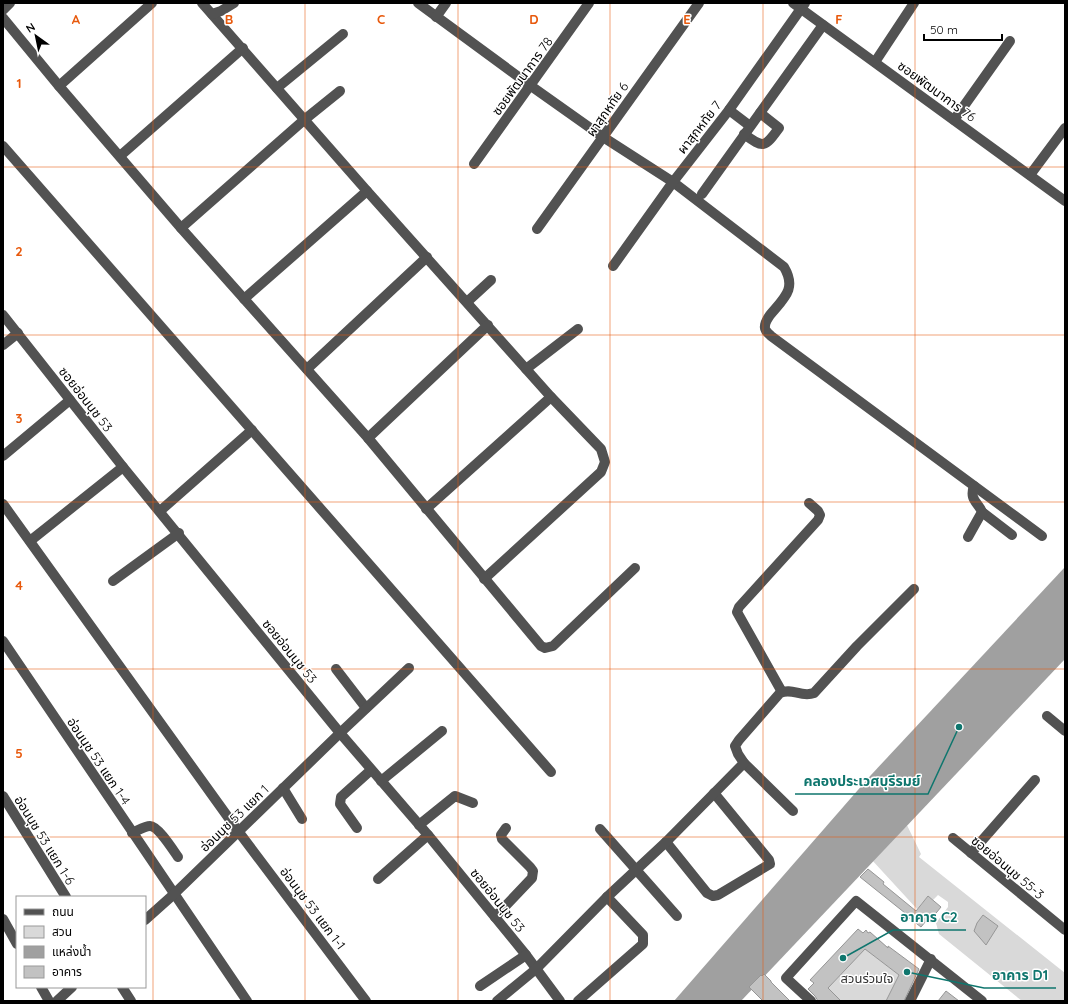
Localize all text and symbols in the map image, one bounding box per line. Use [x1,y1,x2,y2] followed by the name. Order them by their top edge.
[72,11,81,27] text: A
[225,11,233,27] text: B
[377,11,385,27] text: C
[529,11,539,27] text: D
[683,11,691,27] text: E
[835,11,843,27] text: F
[16,16,56,56] north arrow
[924,16,1002,42] scale bar
[23,20,38,36] text: N
[930,22,958,37] text: 50 m
[488,34,556,118] street label: ซอยพัฒนาการ 78
[895,57,979,125] street label: ซอยพัฒนาการ 76
[16,75,22,91] text: 1
[582,79,632,139] street label: ผาสุกหทัย 6
[673,97,725,157] street label: ผาสุกหทัย 7
[15,243,23,259] text: 2
[56,363,116,435] street label: ซอยอ่อนนุช 53
[16,410,23,426] text: 3
[15,577,23,593] text: 4
[259,616,321,686] street label: ซอยอ่อนนุช 53
[64,714,134,808] street label: อ่อนนุช 53 แยก 1-4
[15,745,23,761] text: 5
[795,768,928,794] callout: คลองประเวศบุรีรมย์
[803,772,921,790] text: คลองประเวศบุรีรมย์
[196,781,272,855] street label: อ่อนนุช 53 แยก 1
[11,793,79,887] street label: อ่อนนุช 53 แยก 1-6
[968,832,1048,902] street label: ซอยอ่อนนุช 55-3
[277,864,349,952] street label: อ่อนนุช 53 แยก 1-1
[467,865,529,935] street label: ซอยอ่อนนุช 53
[16,896,146,988] legend
[52,904,74,919] text: ถนน
[893,904,966,930] callout: อาคาร C2
[900,908,958,926] text: อาคาร C2
[52,924,72,939] text: สวน
[52,943,91,959] text: แหล่งน้ำ
[984,962,1056,988] callout: อาคาร D1
[52,964,82,979] text: อาคาร
[992,966,1048,984] text: อาคาร D1
[841,970,893,986] park label: สวนร่วมใจ

